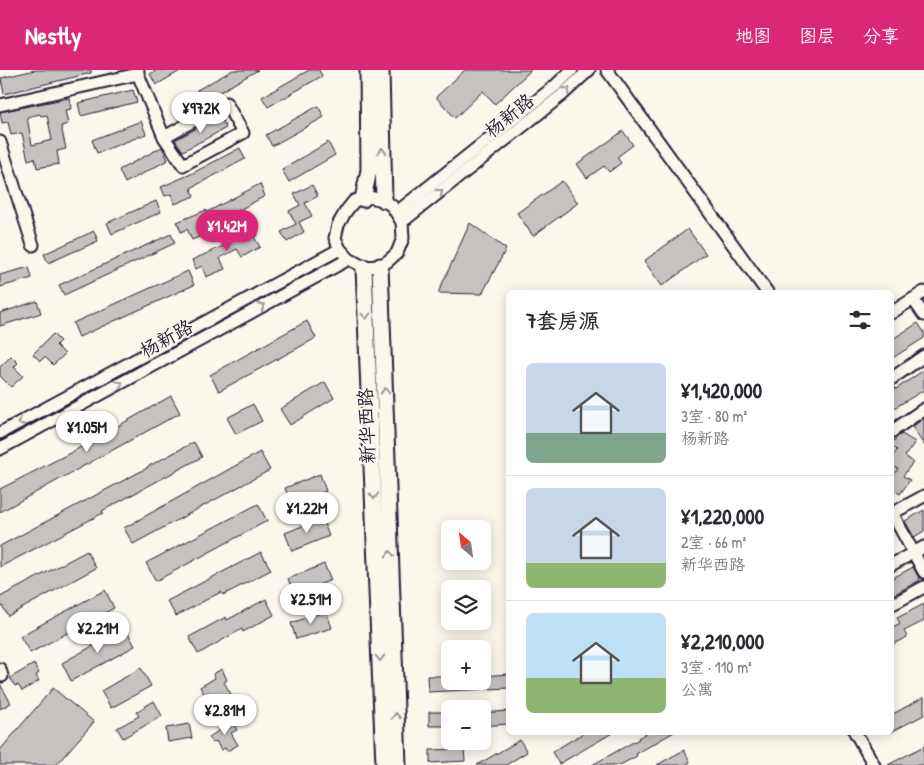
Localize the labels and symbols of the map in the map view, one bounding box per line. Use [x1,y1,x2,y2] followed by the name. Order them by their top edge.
[479,87,539,143] street label: 杨新路
[562,87,571,96] one-way arrow
[166,92,236,134] pin: ¥972K
[377,147,388,155] one-way arrow
[435,189,444,198] one-way arrow
[186,210,268,252] pin: ¥1.42M
[257,302,266,312] one-way arrow
[361,312,372,320] one-way arrow
[135,313,197,363] street label: 杨新路
[114,380,123,390] one-way arrow
[379,387,390,395] one-way arrow
[352,388,380,464] street label: 新华西路
[46,410,128,453] pin: ¥1.05M
[17,416,26,426] one-way arrow
[266,492,348,534] pin: ¥1.22M
[368,492,379,500] one-way arrow
[441,520,491,570] north arrow
[385,550,396,558] one-way arrow
[270,582,352,625] pin: ¥2.51M
[57,612,139,654] pin: ¥2.21M
[375,655,385,663] one-way arrow
[184,694,266,736] pin: ¥2.81M
[391,712,401,720] one-way arrow

